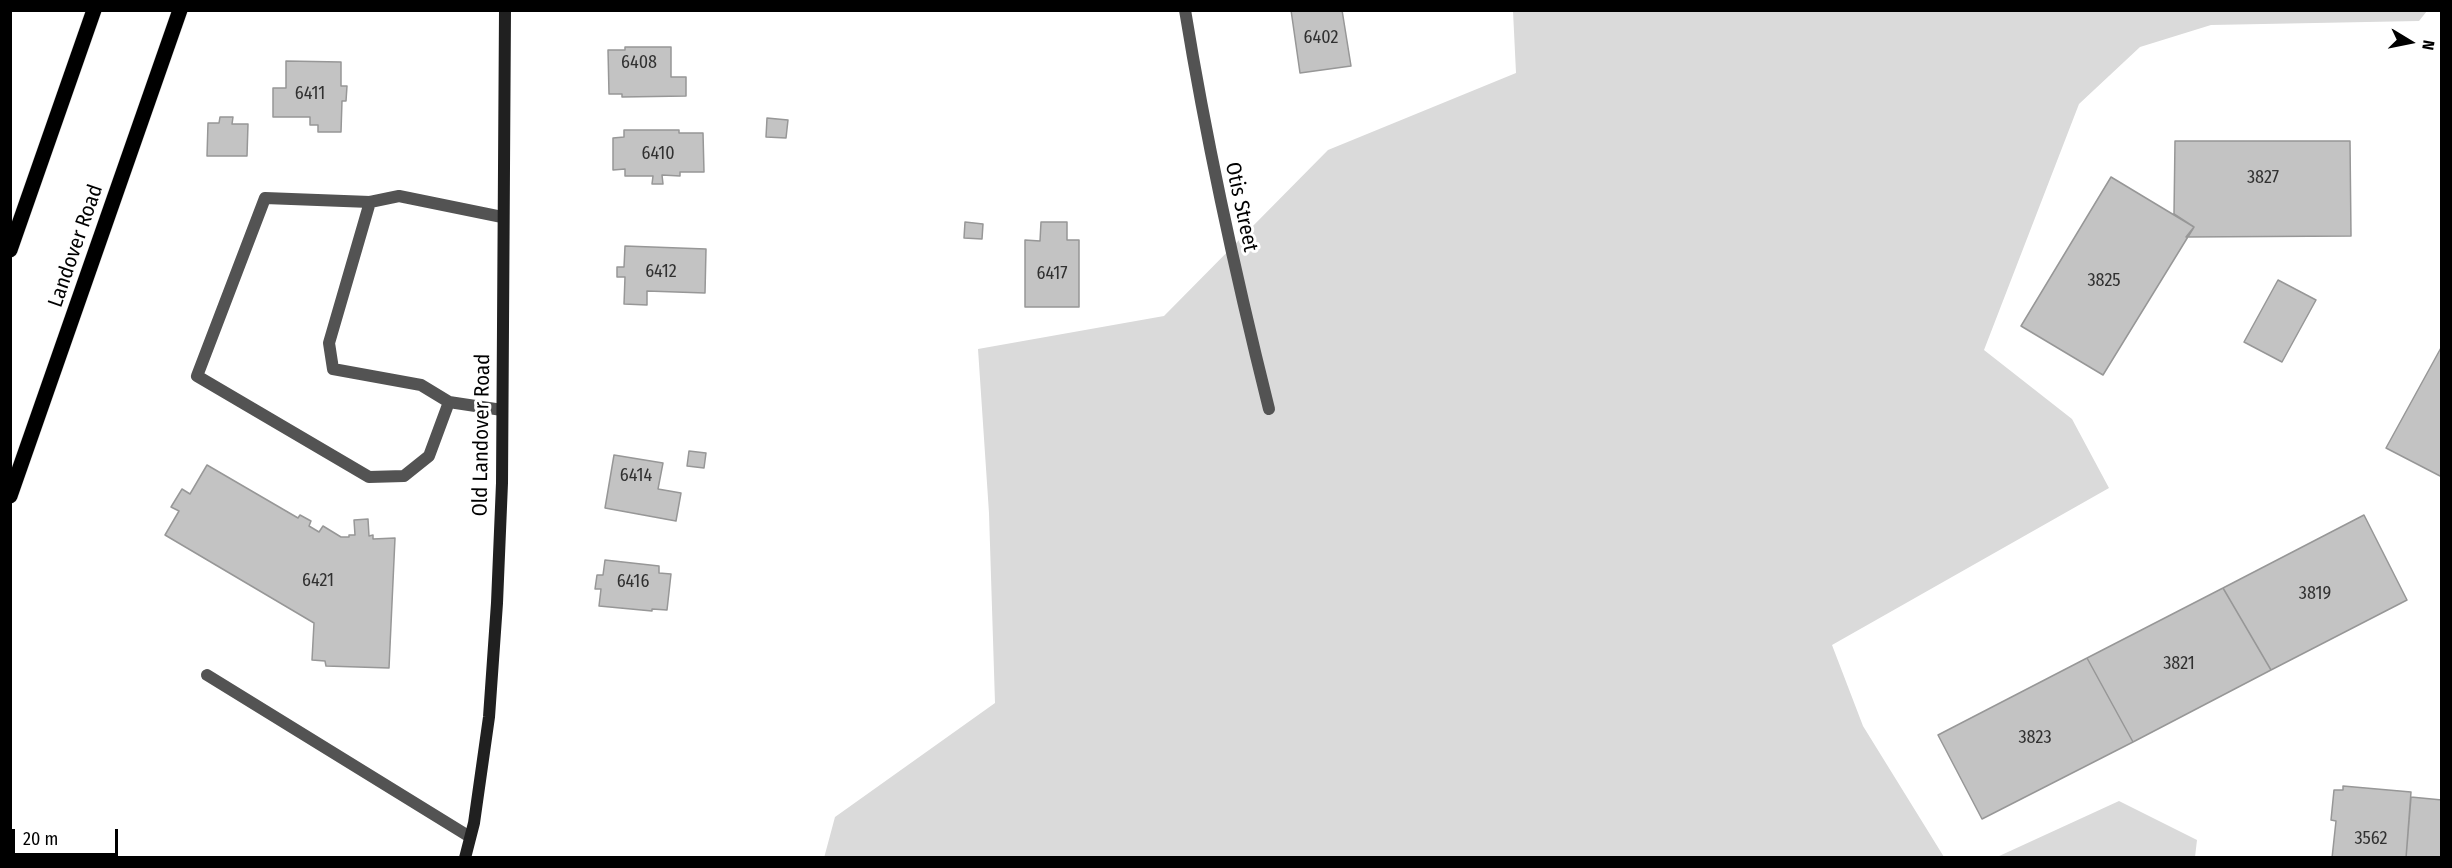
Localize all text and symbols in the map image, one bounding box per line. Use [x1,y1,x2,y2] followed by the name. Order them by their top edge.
[2380,12,2440,72] north arrow
[1304,27,1338,49] house number: 6402
[2418,39,2438,52] text: N
[621,52,657,74] house number: 6408
[295,83,325,105] house number: 6411
[641,143,675,165] house number: 6410
[1219,160,1263,254] street label: Otis Street
[2247,167,2279,189] house number: 3827
[43,181,109,311] street label: Landover Road
[645,261,677,283] house number: 6412
[1037,263,1067,285] house number: 6417
[2087,270,2121,292] house number: 3825
[468,353,496,517] street label: Old Landover Road
[620,465,652,487] house number: 6414
[302,570,334,592] house number: 6421
[617,571,649,593] house number: 6416
[2299,583,2331,605] house number: 3819
[2163,653,2195,675] house number: 3821
[2018,727,2052,749] house number: 3823
[15,817,122,855] scale bar
[23,828,58,850] text: 20 m
[2354,828,2388,850] house number: 3562

